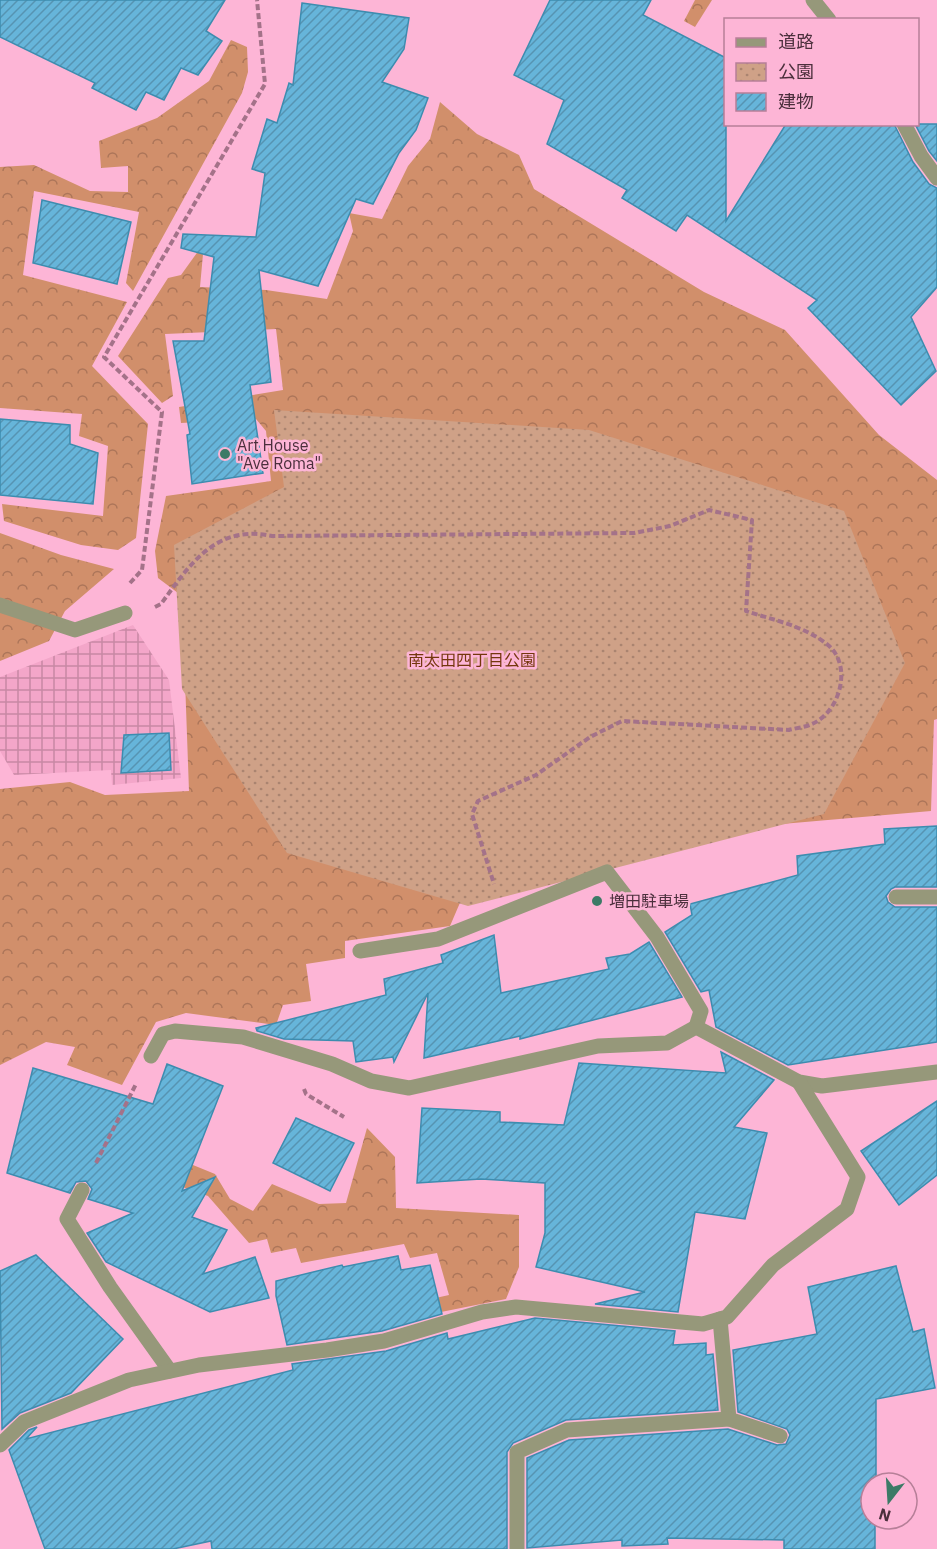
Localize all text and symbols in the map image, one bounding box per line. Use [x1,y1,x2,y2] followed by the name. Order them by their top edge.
[724,18,919,126] legend
[778,30,814,53] text: 道路
[778,60,814,83] text: 公園
[778,90,814,113] text: 建物
[237,435,321,473] place label: Art House "Ave Roma"
[218,447,232,461] marker: Art House "Ave Roma"
[408,650,536,670] park label: 南太田四丁目公園
[609,891,689,911] place label: 増田駐車場
[590,894,604,908] marker: 増田駐車場
[859,1471,919,1531] north arrow
[876,1504,893,1527] text: N

